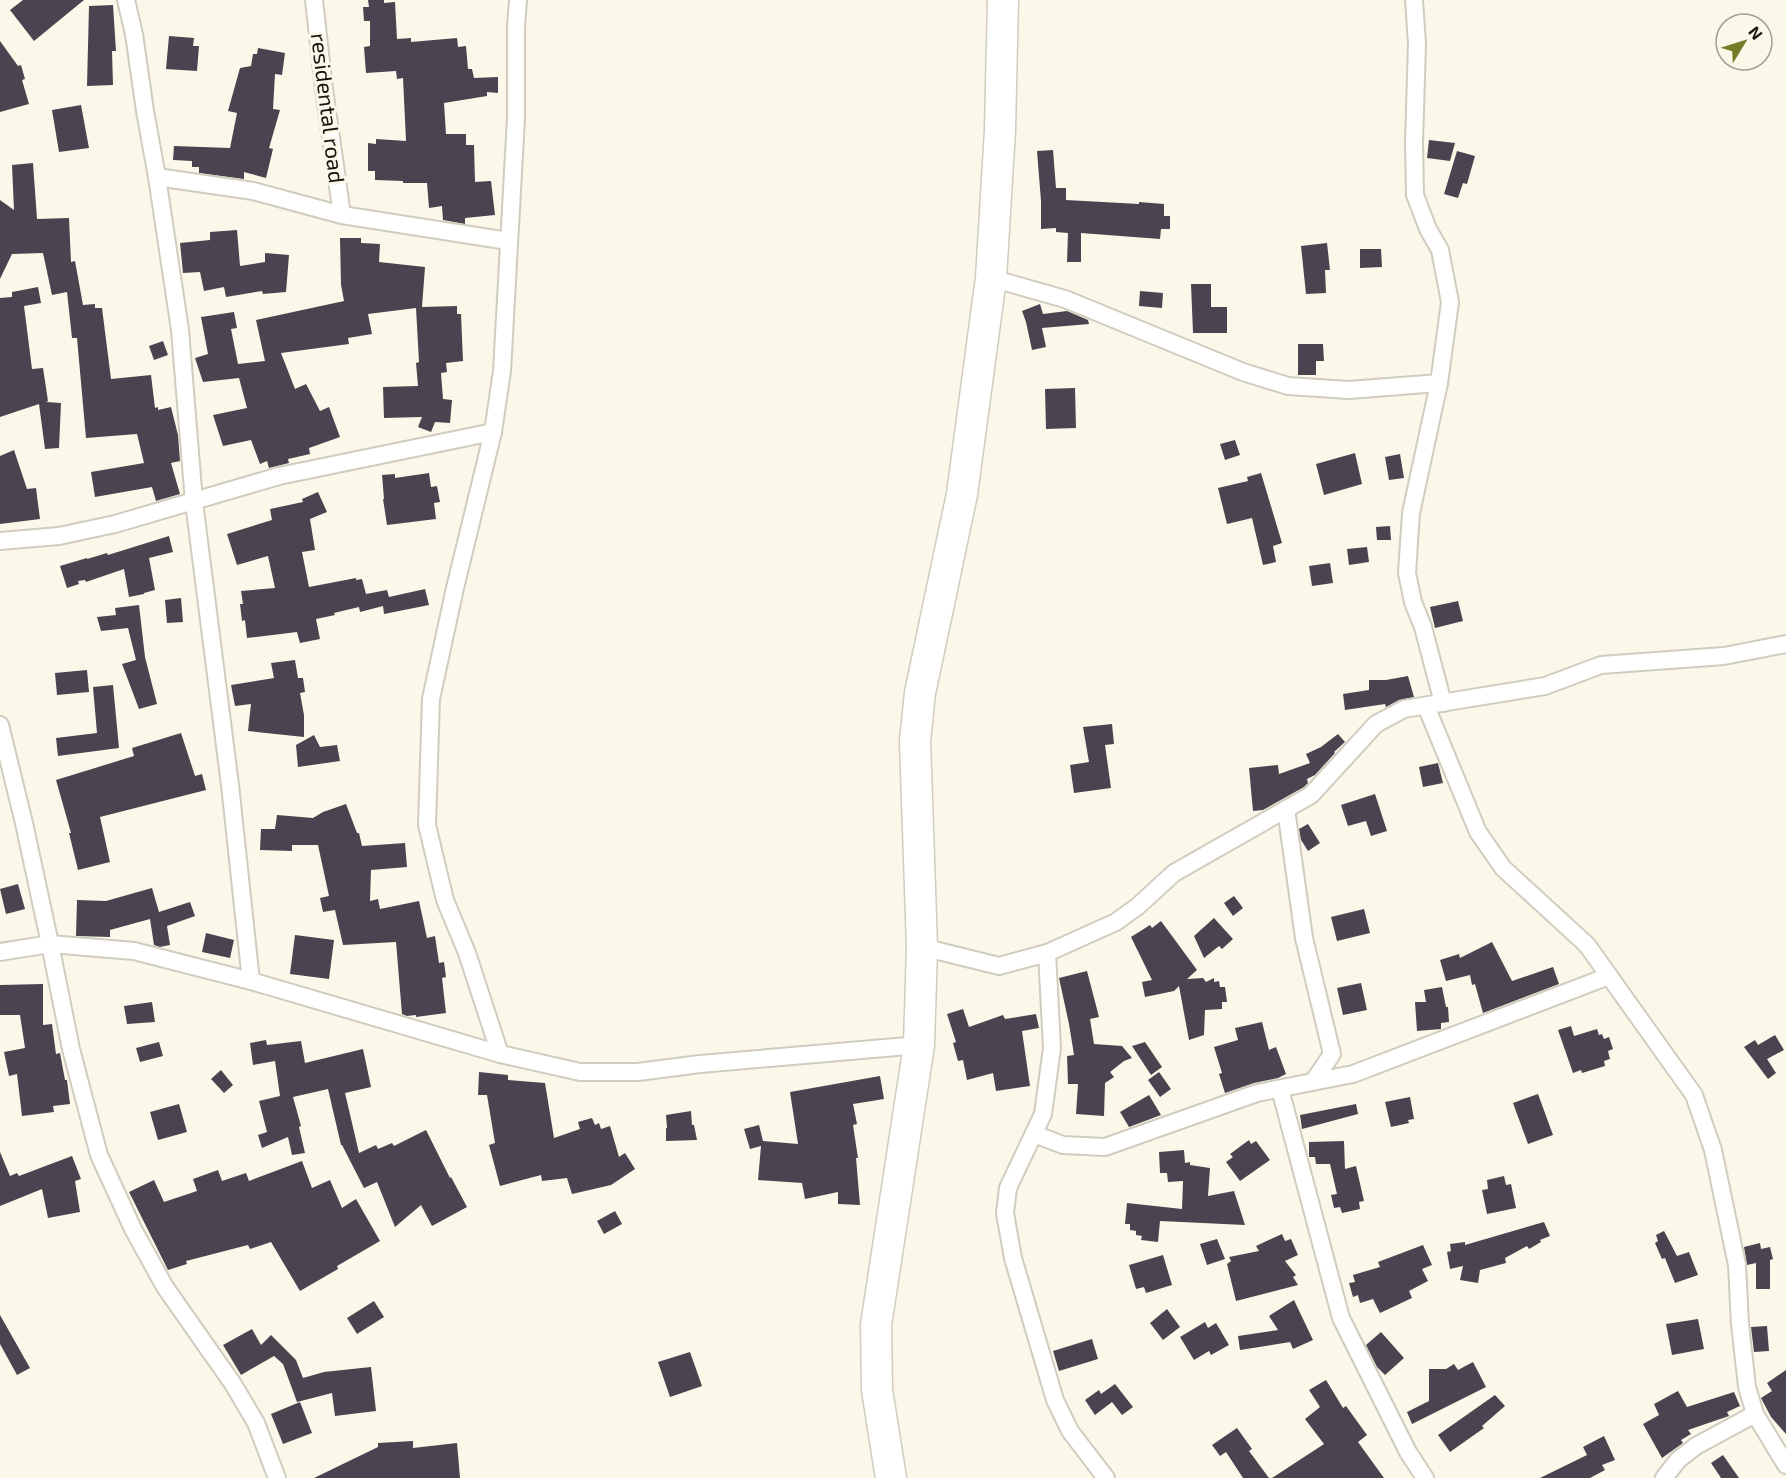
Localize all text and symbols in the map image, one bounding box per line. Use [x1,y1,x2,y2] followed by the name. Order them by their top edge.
[1714,12,1774,72] north arrow
[1745,22,1767,43] text: N
[307,31,351,185] street label: residental road

